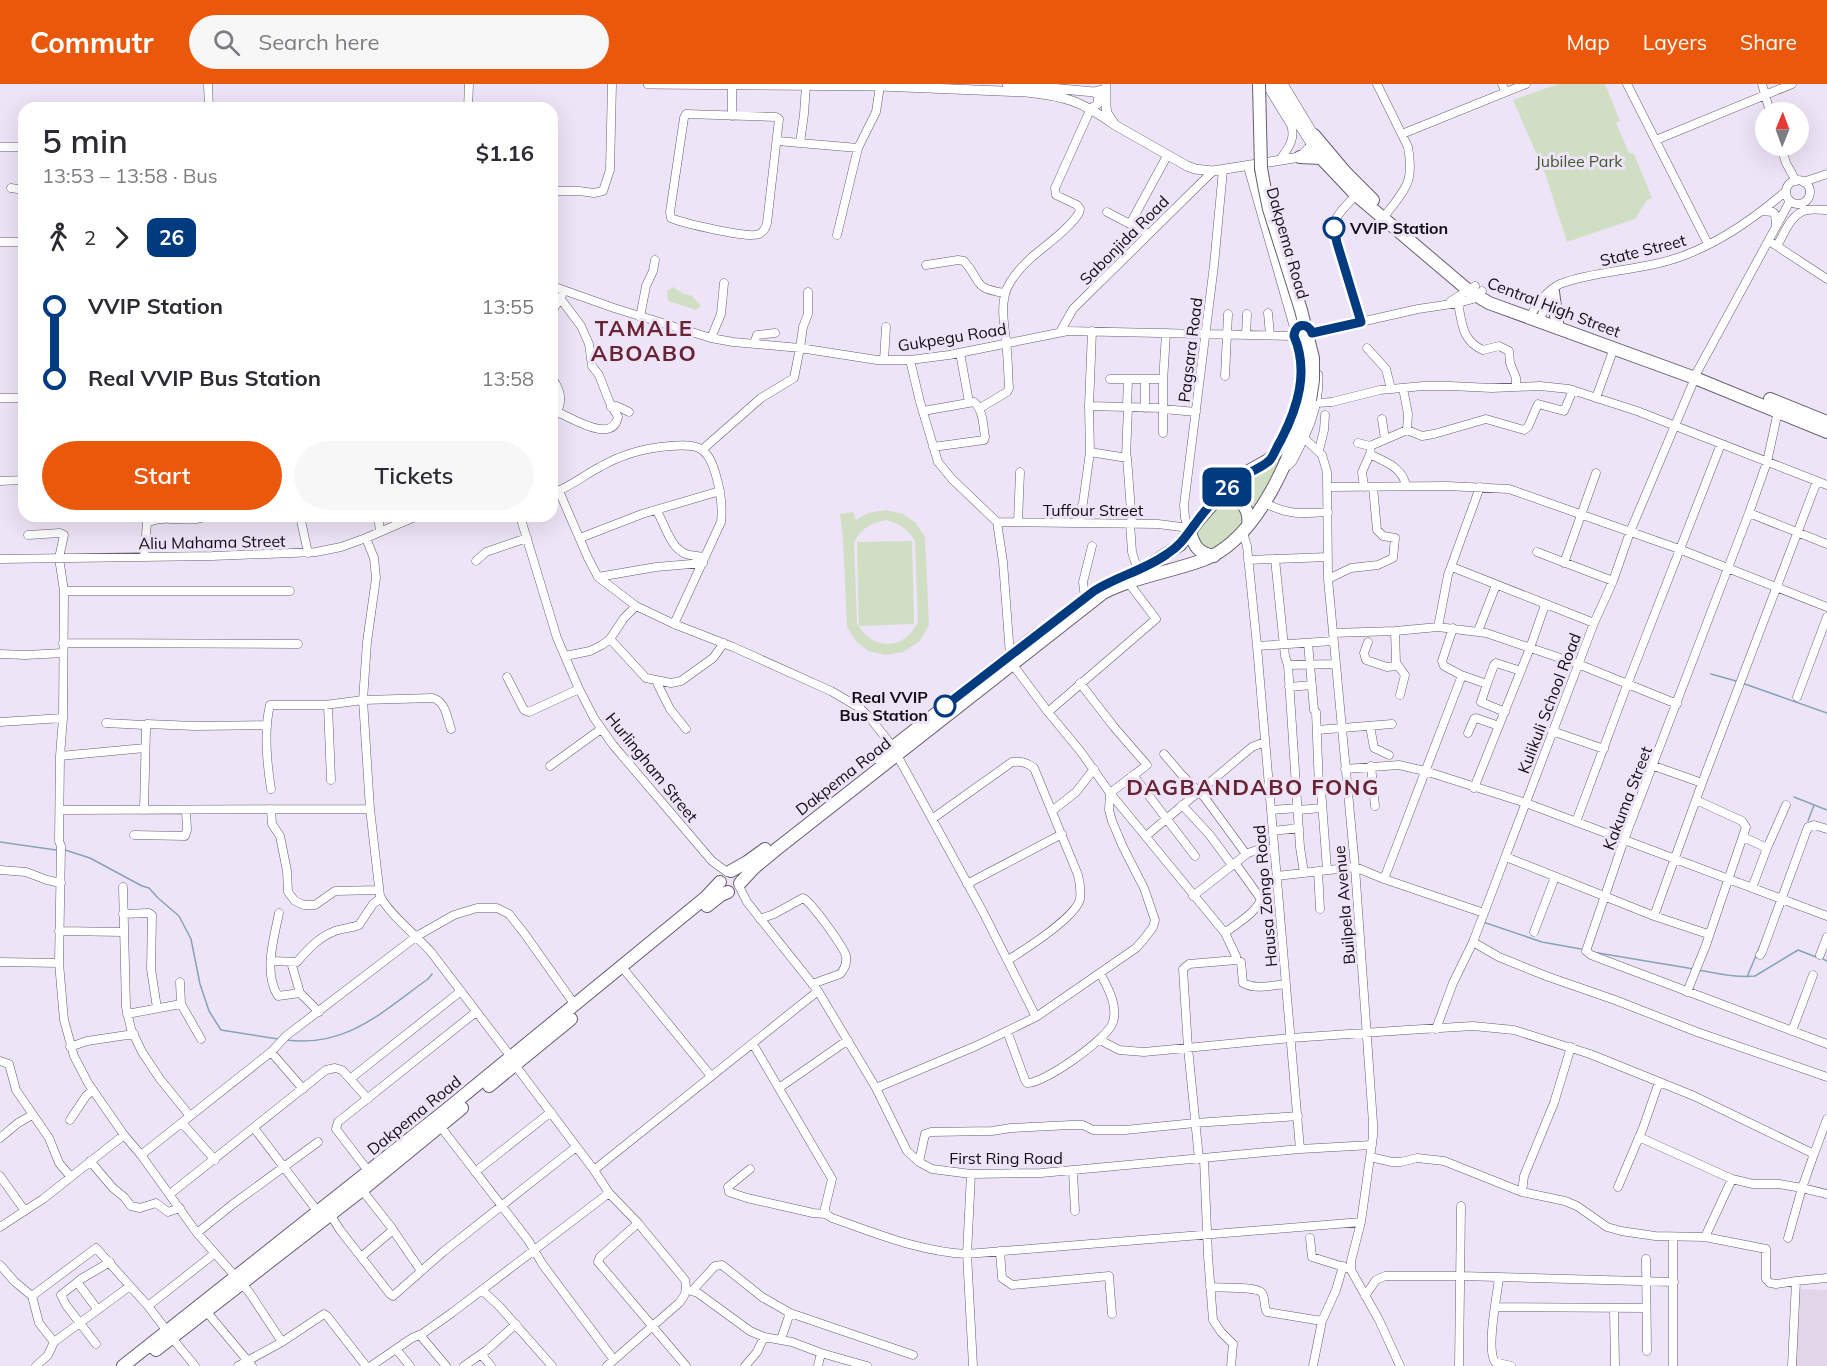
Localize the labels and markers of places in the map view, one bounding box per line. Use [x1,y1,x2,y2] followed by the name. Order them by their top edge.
[1323,217,1345,239] marker: VVIP Station
[1349,218,1448,238] place label: VVIP Station
[839,687,928,725] place label: Real VVIP Bus Station
[934,695,956,717] marker: Real VVIP Bus Station

